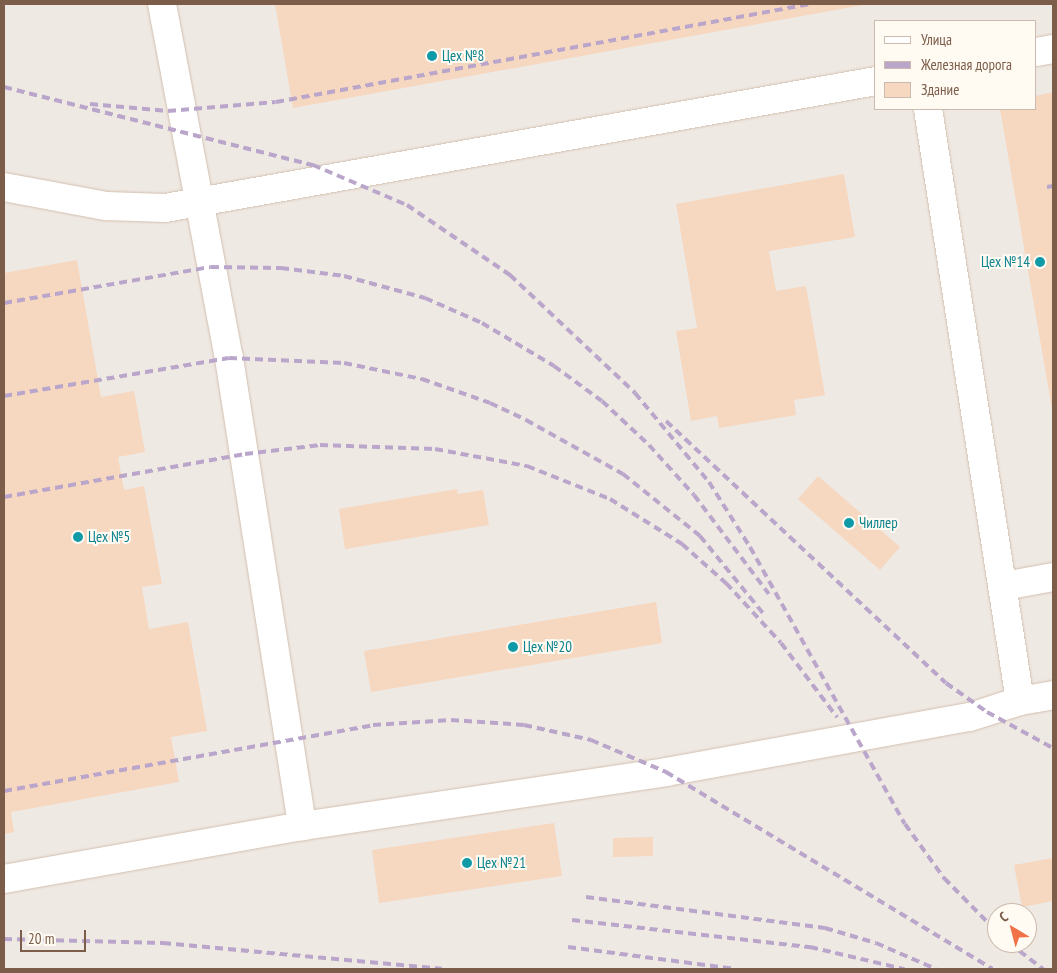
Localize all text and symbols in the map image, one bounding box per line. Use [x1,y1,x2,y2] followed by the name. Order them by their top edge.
[874,20,1037,110] legend
[921,30,952,49] text: Улица
[442,47,484,65] place label: Цех №8
[426,50,438,62] marker: Цех №8
[921,55,1012,74] text: Железная дорога
[921,80,959,99] text: Здание
[981,253,1030,271] place label: Цех №14
[1034,256,1046,268] marker: Цех №14
[859,514,898,532] place label: Чиллер
[843,517,855,529] marker: Чиллер
[88,528,130,546] place label: Цех №5
[72,531,84,543] marker: Цех №5
[523,638,572,656] place label: Цех №20
[507,641,519,653] marker: Цех №20
[477,854,526,872] place label: Цех №21
[461,857,473,869] marker: Цех №21
[987,903,1037,953] north arrow
[996,908,1012,926] text: С
[22,920,89,952] scale bar
[28,929,54,948] text: 20 m

